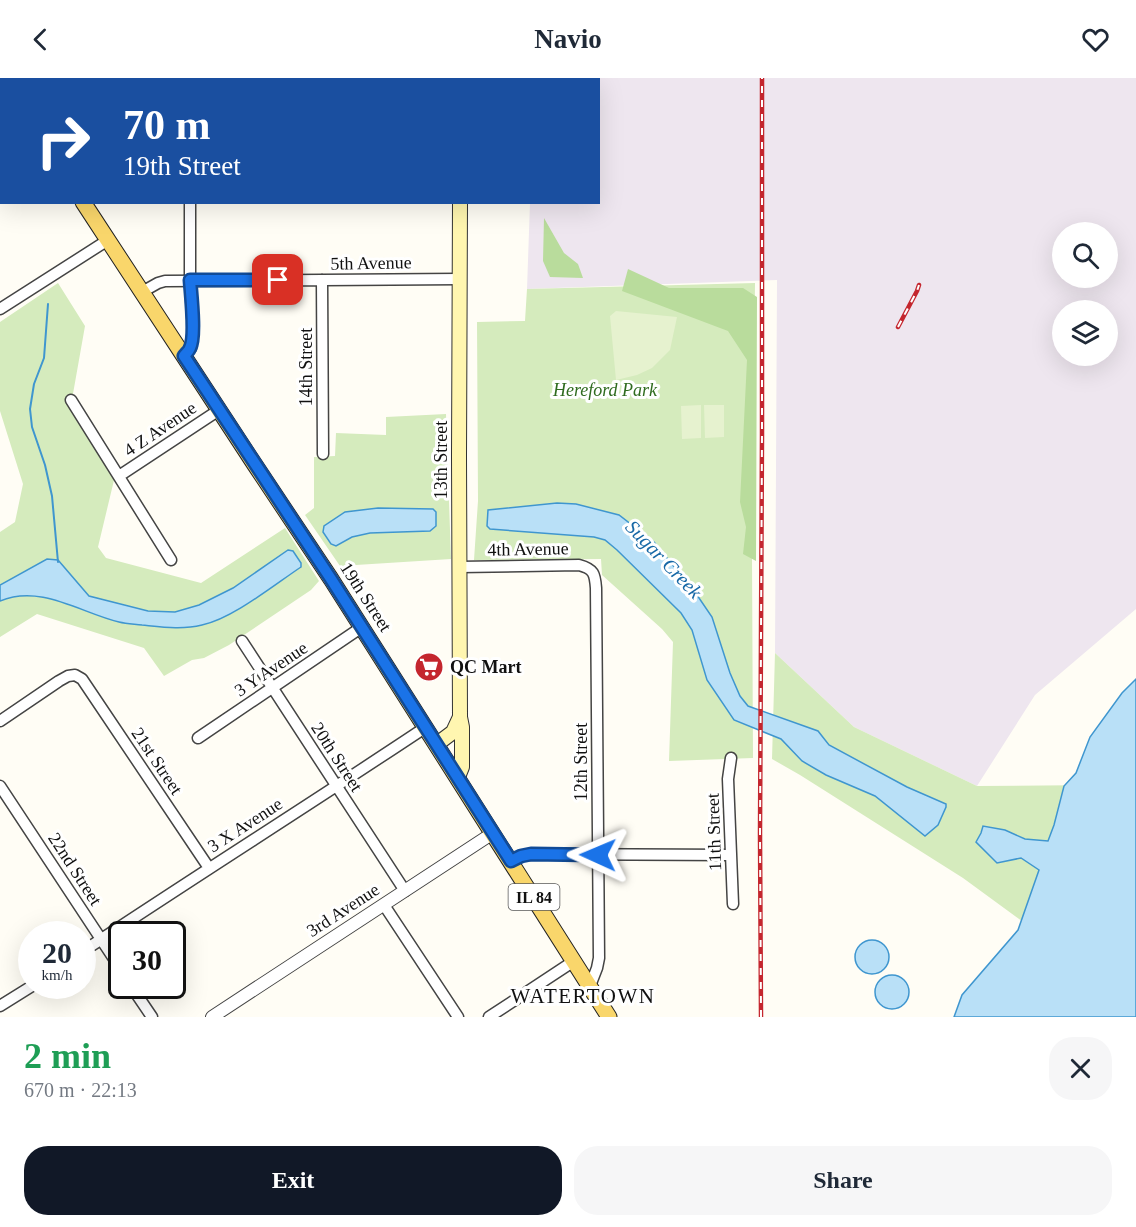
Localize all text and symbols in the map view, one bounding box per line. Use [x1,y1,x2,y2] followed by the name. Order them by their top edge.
[24,23,57,56] icon: back
[1079,23,1112,56] icon: heart
[534,24,602,54] text: Navio
[24,102,102,180] icon: right
[123,102,211,148] text: 70 m
[123,151,241,181] text: 19th Street
[1052,222,1118,366] map controls
[1052,222,1118,288] button: search
[330,252,412,274] street label: 5th Avenue
[252,254,303,305] pin
[261,263,294,296] icon: arrive
[1052,300,1118,366] button: layers
[296,328,316,406] street label: 14th Street
[552,380,658,400] park label: Hereford Park
[120,398,200,460] street label: 4 Z Avenue
[431,421,451,499] street label: 13th Street
[621,515,707,604] water label: Sugar Creek
[487,538,569,560] street label: 4th Avenue
[336,559,396,635] street label: 19th Street
[231,637,311,701] street label: 3 Y Avenue
[413,651,445,683] supermarket icon: QC Mart
[450,657,521,677] place label: QC Mart
[307,719,367,795] street label: 20th Street
[571,723,591,801] street label: 12th Street
[127,724,187,798] street label: 21st Street
[703,793,725,871] street label: 11th Street
[204,794,286,856] street label: 3 X Avenue
[566,823,630,887] position arrow
[44,829,106,909] street label: 22nd Street
[303,879,383,941] street label: 3rd Avenue
[508,884,560,910] road number: IL 84
[108,921,186,999] speed limit sign: 30
[42,936,72,969] text: 20
[42,967,72,983] text: km/h
[511,984,655,1008] district label: WATERTOWN
[24,1036,111,1076] text: 2 min
[1049,1037,1112,1100] button: close
[24,1079,137,1101] text: 670 m · 22:13
[24,1146,562,1215] button: Exit
[574,1146,1112,1215] button: Share

